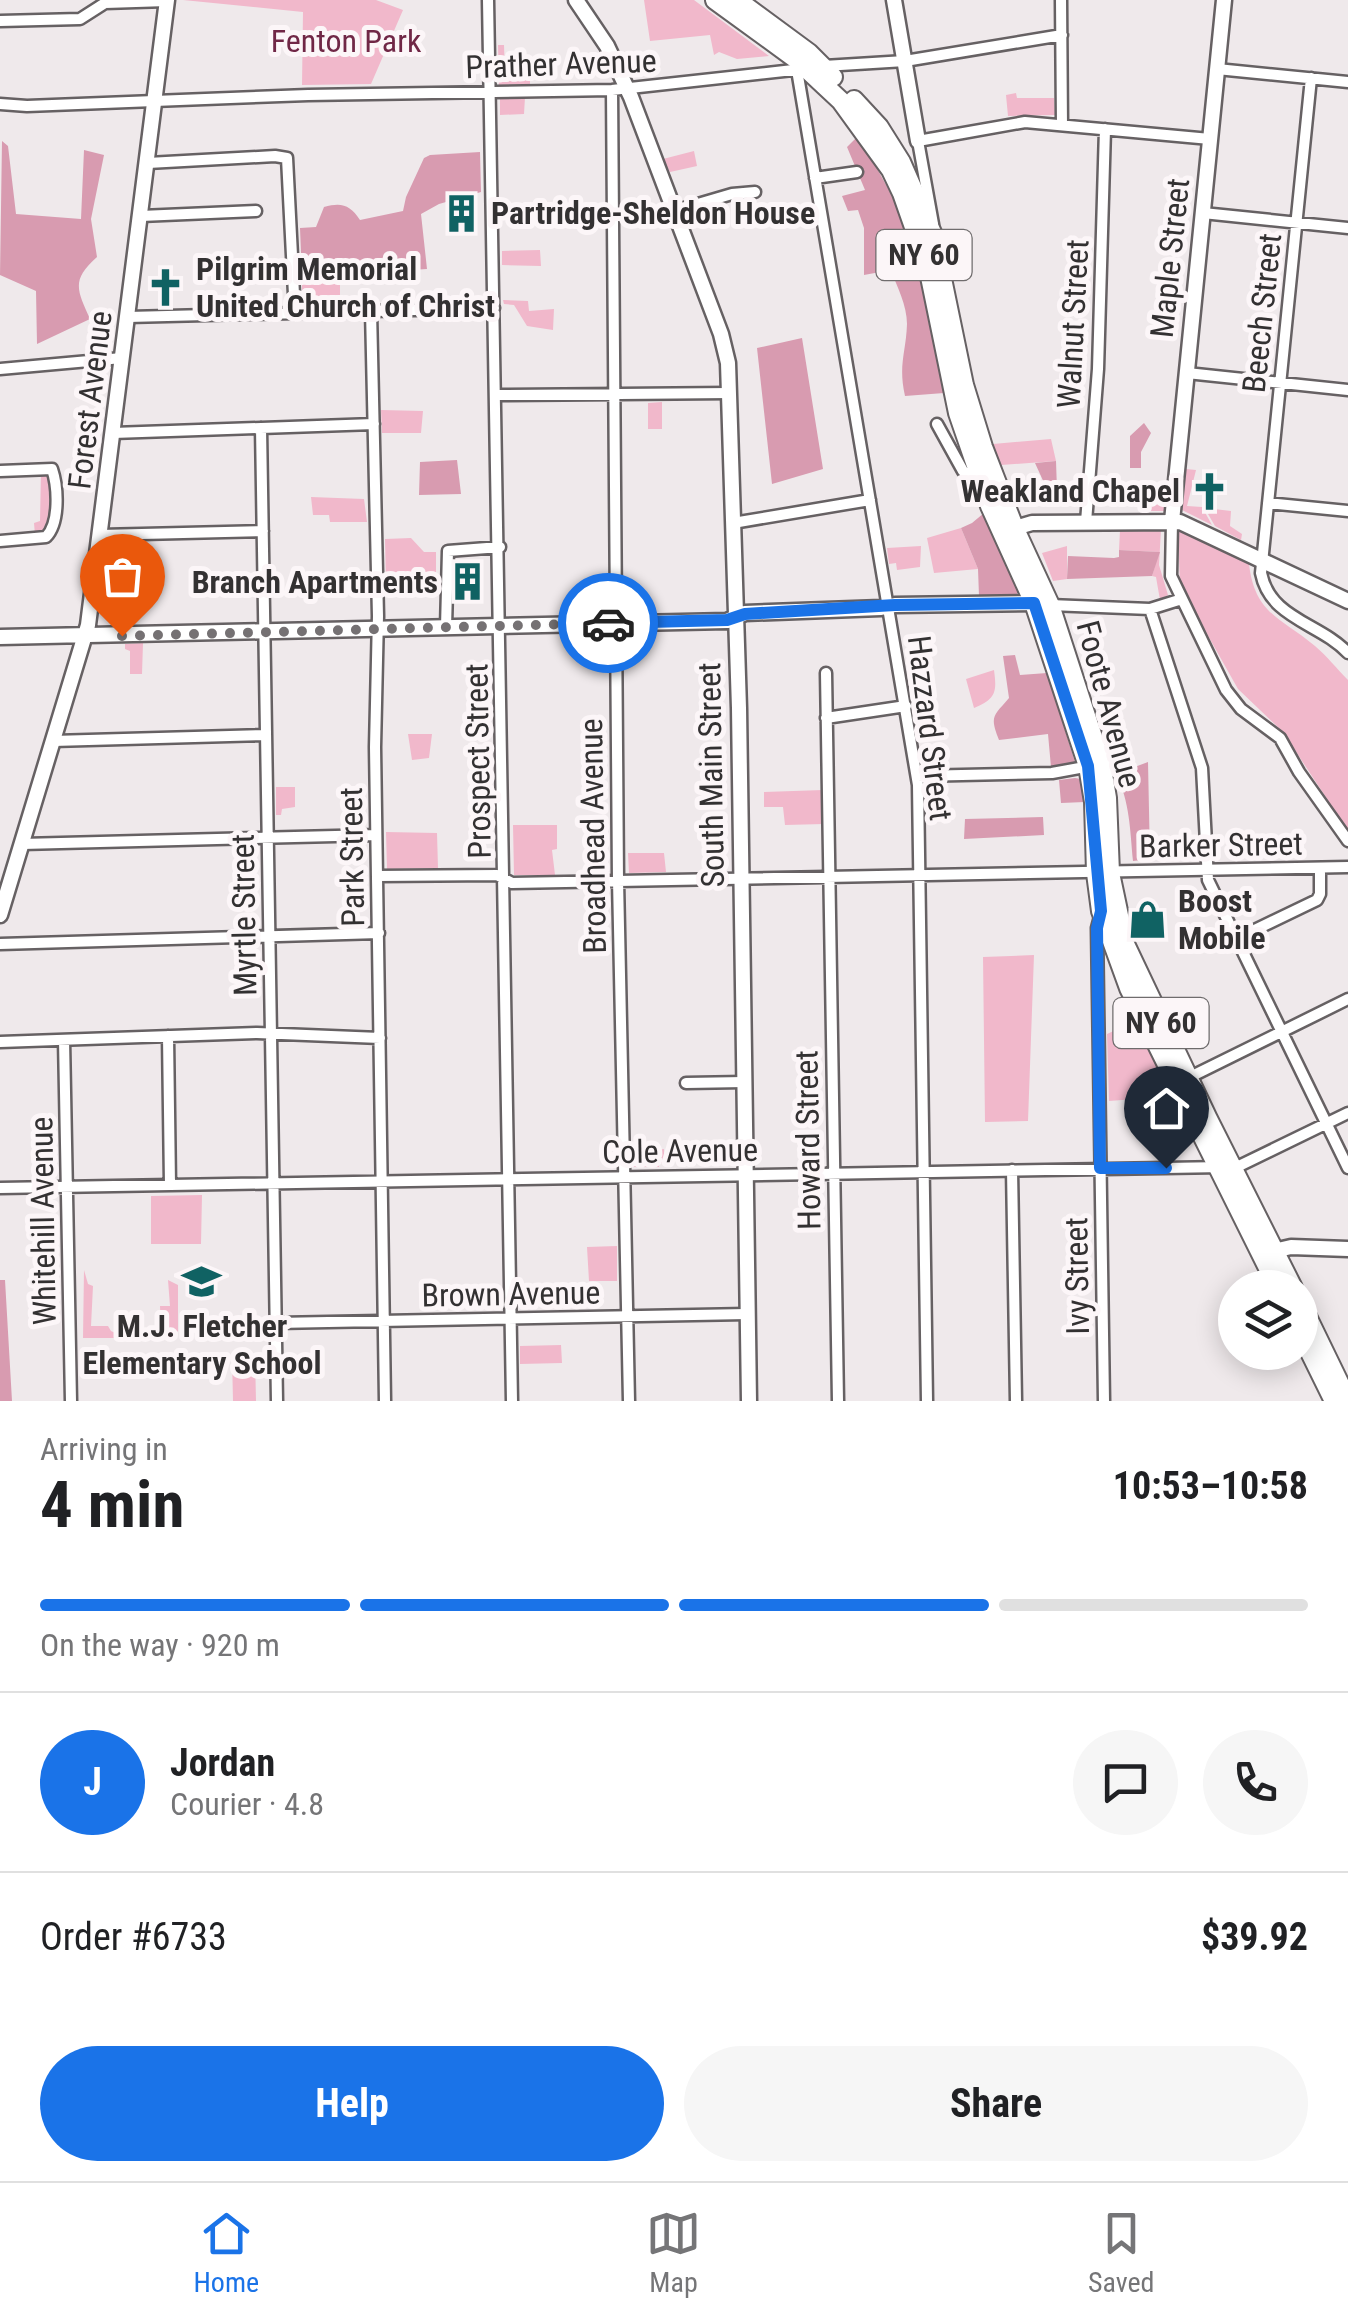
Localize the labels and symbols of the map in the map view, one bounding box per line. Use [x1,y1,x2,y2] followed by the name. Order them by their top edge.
[271,22,422,60] park label: Fenton Park
[465,42,657,86] street label: Prather Avenue
[1143,176,1197,340] street label: Maple Street
[440,192,482,234] building icon: Partridge-Sheldon House
[491,194,815,232] place label: Partridge-Sheldon House
[876,230,972,280] road number: NY 60
[1235,231,1289,395] street label: Beech Street
[1050,238,1096,410] street label: Walnut Street
[196,250,495,325] place label: Pilgrim Memorial United Church of Christ
[145,266,187,308] church icon: Pilgrim Memorial United Church of Christ
[60,309,120,491] street label: Forest Avenue
[1189,470,1231,512] church icon: Weakland Chapel
[960,472,1180,510] place label: Weakland Chapel
[80,534,165,637] pin
[447,561,489,603] building icon: Branch Apartments
[192,563,438,601] place label: Branch Apartments
[558,573,658,673] courier
[1069,616,1149,792] street label: Foote Avenue
[900,633,960,823] street label: Hazzard Street
[690,662,732,888] street label: South Main Street
[457,663,499,859] street label: Prospect Street
[572,718,614,954] street label: Broadhead Avenue
[332,787,372,927] street label: Park Street
[1139,825,1303,865] street label: Barker Street
[224,834,264,996] street label: Myrtle Street
[1178,882,1265,957] place label: Boost Mobile
[1127,898,1169,940] shop icon: Boost Mobile
[1114,998,1208,1048] road number: NY 60
[787,1050,829,1230] street label: Howard Street
[1124,1066,1209,1169] pin
[22,1116,64,1326] street label: Whitehill Avenue
[602,1131,758,1171] street label: Cole Avenue
[1057,1217,1097,1335] street label: Ivy Street
[181,1260,223,1302] school or university icon: M.J. Fletcher Elementary School
[421,1273,601,1315] street label: Brown Avenue
[83,1307,321,1382] place label: M.J. Fletcher Elementary School

